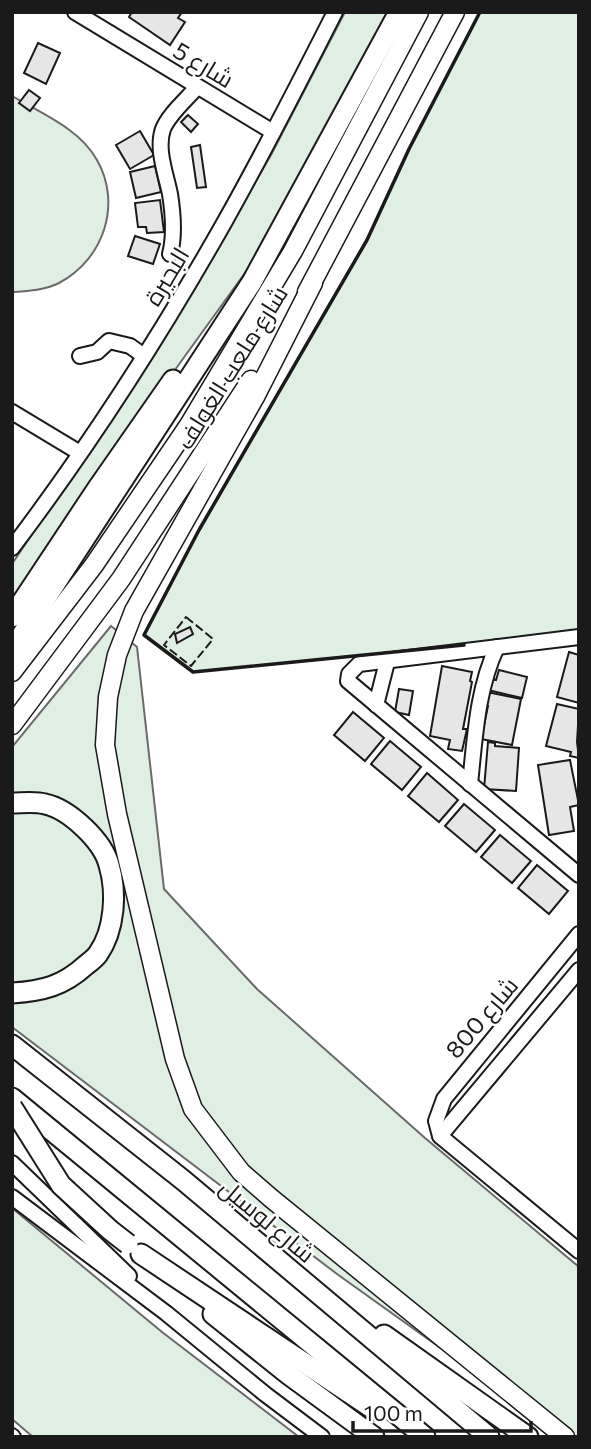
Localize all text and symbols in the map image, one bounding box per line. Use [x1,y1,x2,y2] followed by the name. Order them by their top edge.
[167,35,239,96] street label: شارع 5
[137,242,195,310] street label: البحيرة
[169,280,296,456] street label: شارع ملعب الغولف
[439,971,526,1065] street label: شارع 800
[213,1172,321,1270] street label: شارع لوسيل
[353,1390,532,1434] scale bar
[364,1400,423,1425] text: 100 m

